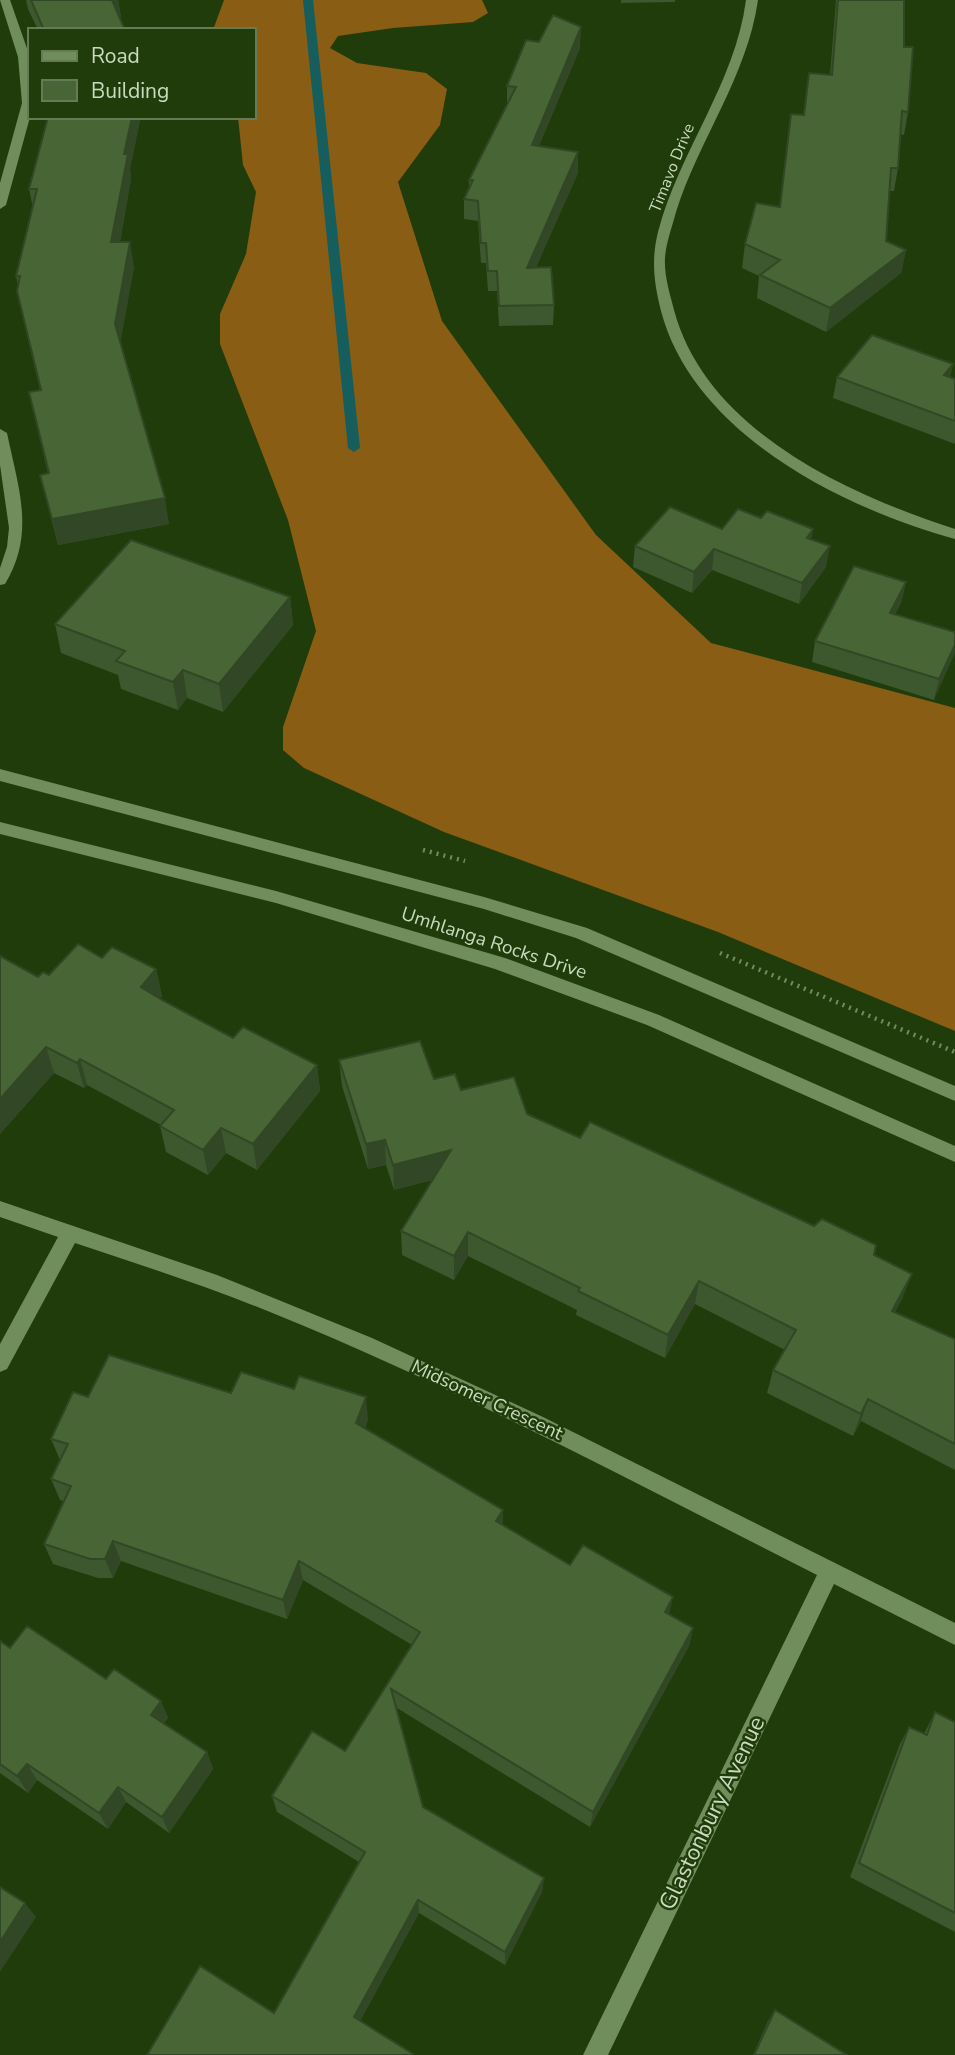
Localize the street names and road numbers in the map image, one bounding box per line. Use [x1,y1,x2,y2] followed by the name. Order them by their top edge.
[644,120,700,216] street label: Timavo Drive
[398,901,590,985] street label: Umhlanga Rocks Drive
[407,1353,567,1447] street label: Midsomer Crescent
[652,1711,772,1915] street label: Glastonbury Avenue

